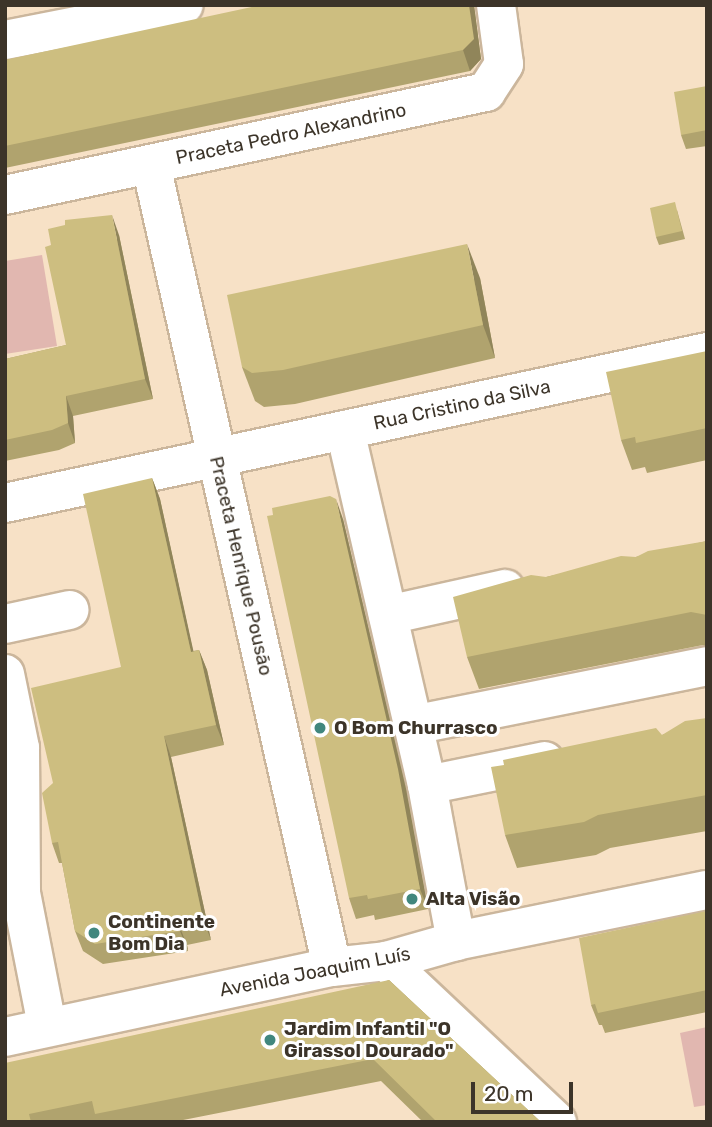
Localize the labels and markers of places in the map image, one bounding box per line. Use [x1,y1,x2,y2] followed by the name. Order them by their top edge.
[334,717,498,739] place label: O Bom Churrasco
[312,720,328,736] marker: O Bom Churrasco
[426,888,521,910] place label: Alta Visão
[404,891,420,907] marker: Alta Visão
[108,911,215,955] place label: Continente Bom Dia
[86,925,102,941] marker: Continente Bom Dia
[284,1018,454,1062] place label: Jardim Infantil "O Girassol Dourado"
[262,1032,278,1048] marker: Jardim Infantil "O Girassol Dourado"

